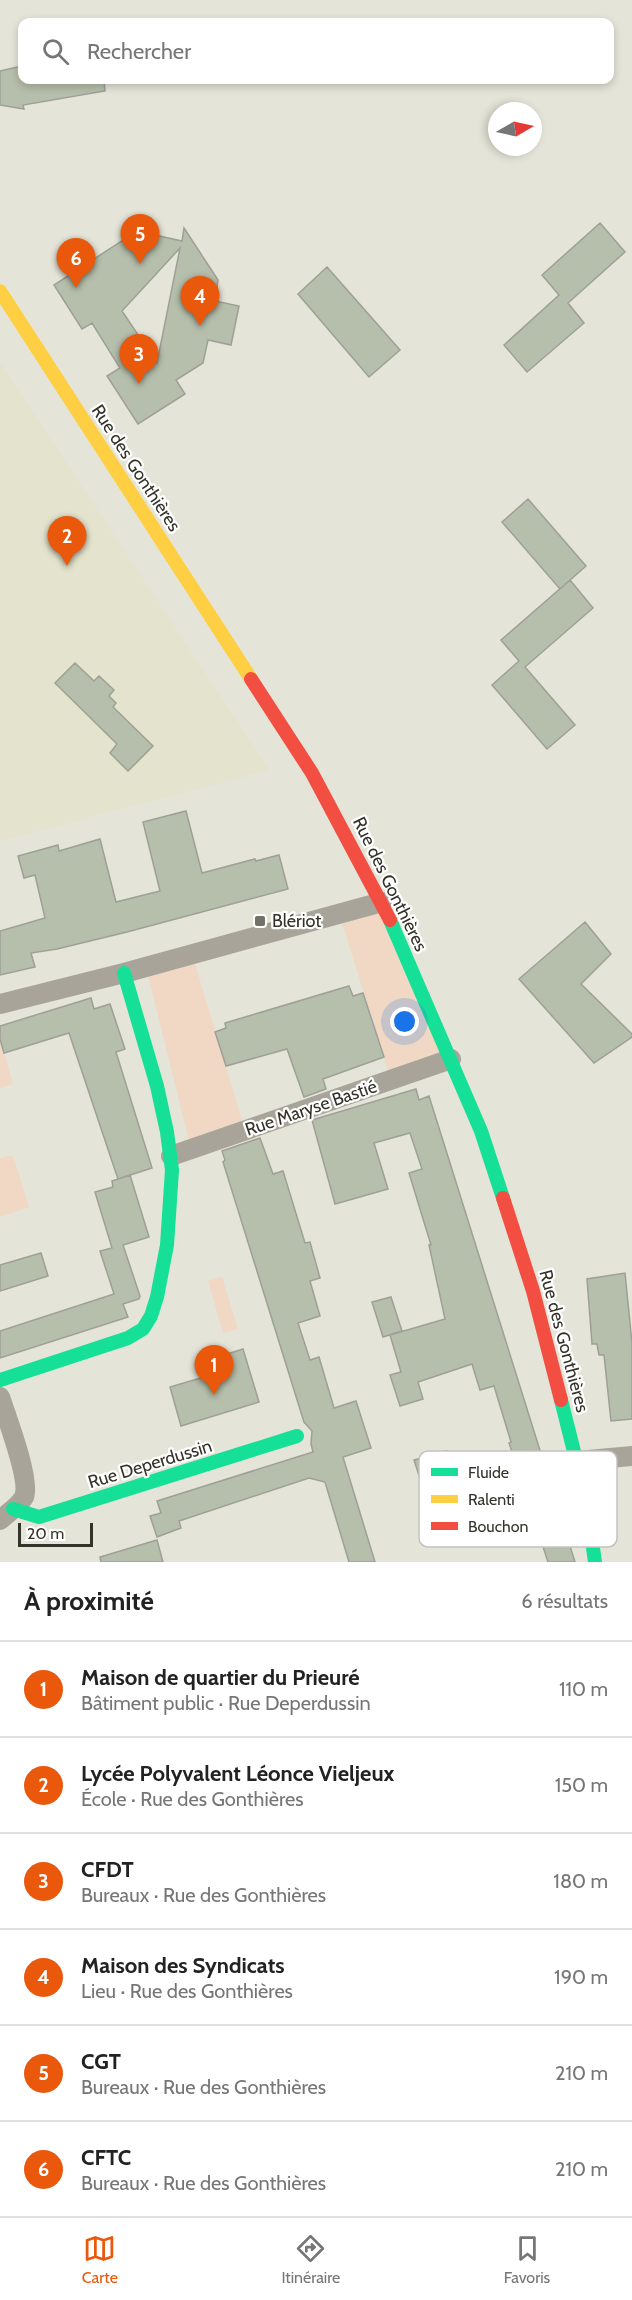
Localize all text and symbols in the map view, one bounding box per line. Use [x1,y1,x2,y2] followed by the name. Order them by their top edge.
[18,18,614,84] search box
[39,35,72,68] icon: search
[87,38,191,65] text: Rechercher
[488,102,542,156] north arrow
[120,214,160,264] pin: 5
[56,238,96,288] pin: 6
[180,276,220,326] pin: 4
[120,334,158,384] pin: 3
[87,400,185,536] street label: Rue des Gonthières
[48,516,86,566] pin: 2
[348,813,432,955] street label: Rue des Gonthières
[272,910,321,932] place label: Blériot
[253,914,267,928] marker: Blériot
[390,1007,419,1036] your location
[242,1075,380,1141] street label: Rue Maryse Bastié
[534,1267,594,1415] street label: Rue des Gonthières
[194,1346,234,1395] pin: 1
[85,1435,215,1493] street label: Rue Deperdussin
[419,1451,617,1547] legend
[468,1463,509,1482] text: Fluide
[468,1490,515,1509] text: Ralenti
[468,1517,528,1536] text: Bouchon
[18,1520,93,1548] scale bar
[27,1524,64,1543] text: 20 m
[24,1585,154,1617] text: À proximité
[521,1589,608,1613] text: 6 résultats
[81,1664,360,1691] text: Maison de quartier du Prieuré
[40,1677,47,1701] text: 1
[559,1677,608,1701] text: 110 m
[81,1691,371,1715] text: Bâtiment public · Rue Deperdussin
[81,1760,394,1787] text: Lycée Polyvalent Léonce Vieljeux
[38,1773,49,1797] text: 2
[555,1773,608,1797] text: 150 m
[81,1787,303,1811] text: École · Rue des Gonthières
[81,1856,134,1883] text: CFDT
[38,1869,49,1893] text: 3
[553,1869,608,1893] text: 180 m
[81,1883,326,1907] text: Bureaux · Rue des Gonthières
[81,1952,285,1979] text: Maison des Syndicats
[37,1965,50,1989] text: 4
[554,1965,608,1989] text: 190 m
[81,1979,293,2003] text: Lieu · Rue des Gonthières
[81,2048,121,2075] text: CGT
[38,2061,49,2085] text: 5
[555,2061,608,2085] text: 210 m
[81,2075,326,2099] text: Bureaux · Rue des Gonthières
[81,2144,131,2171] text: CFTC
[38,2157,49,2181] text: 6
[555,2157,608,2181] text: 210 m
[81,2171,326,2195] text: Bureaux · Rue des Gonthières
[82,2232,118,2287] tab: Carte
[281,2232,340,2287] tab: Itinéraire
[504,2232,550,2287] tab: Favoris

